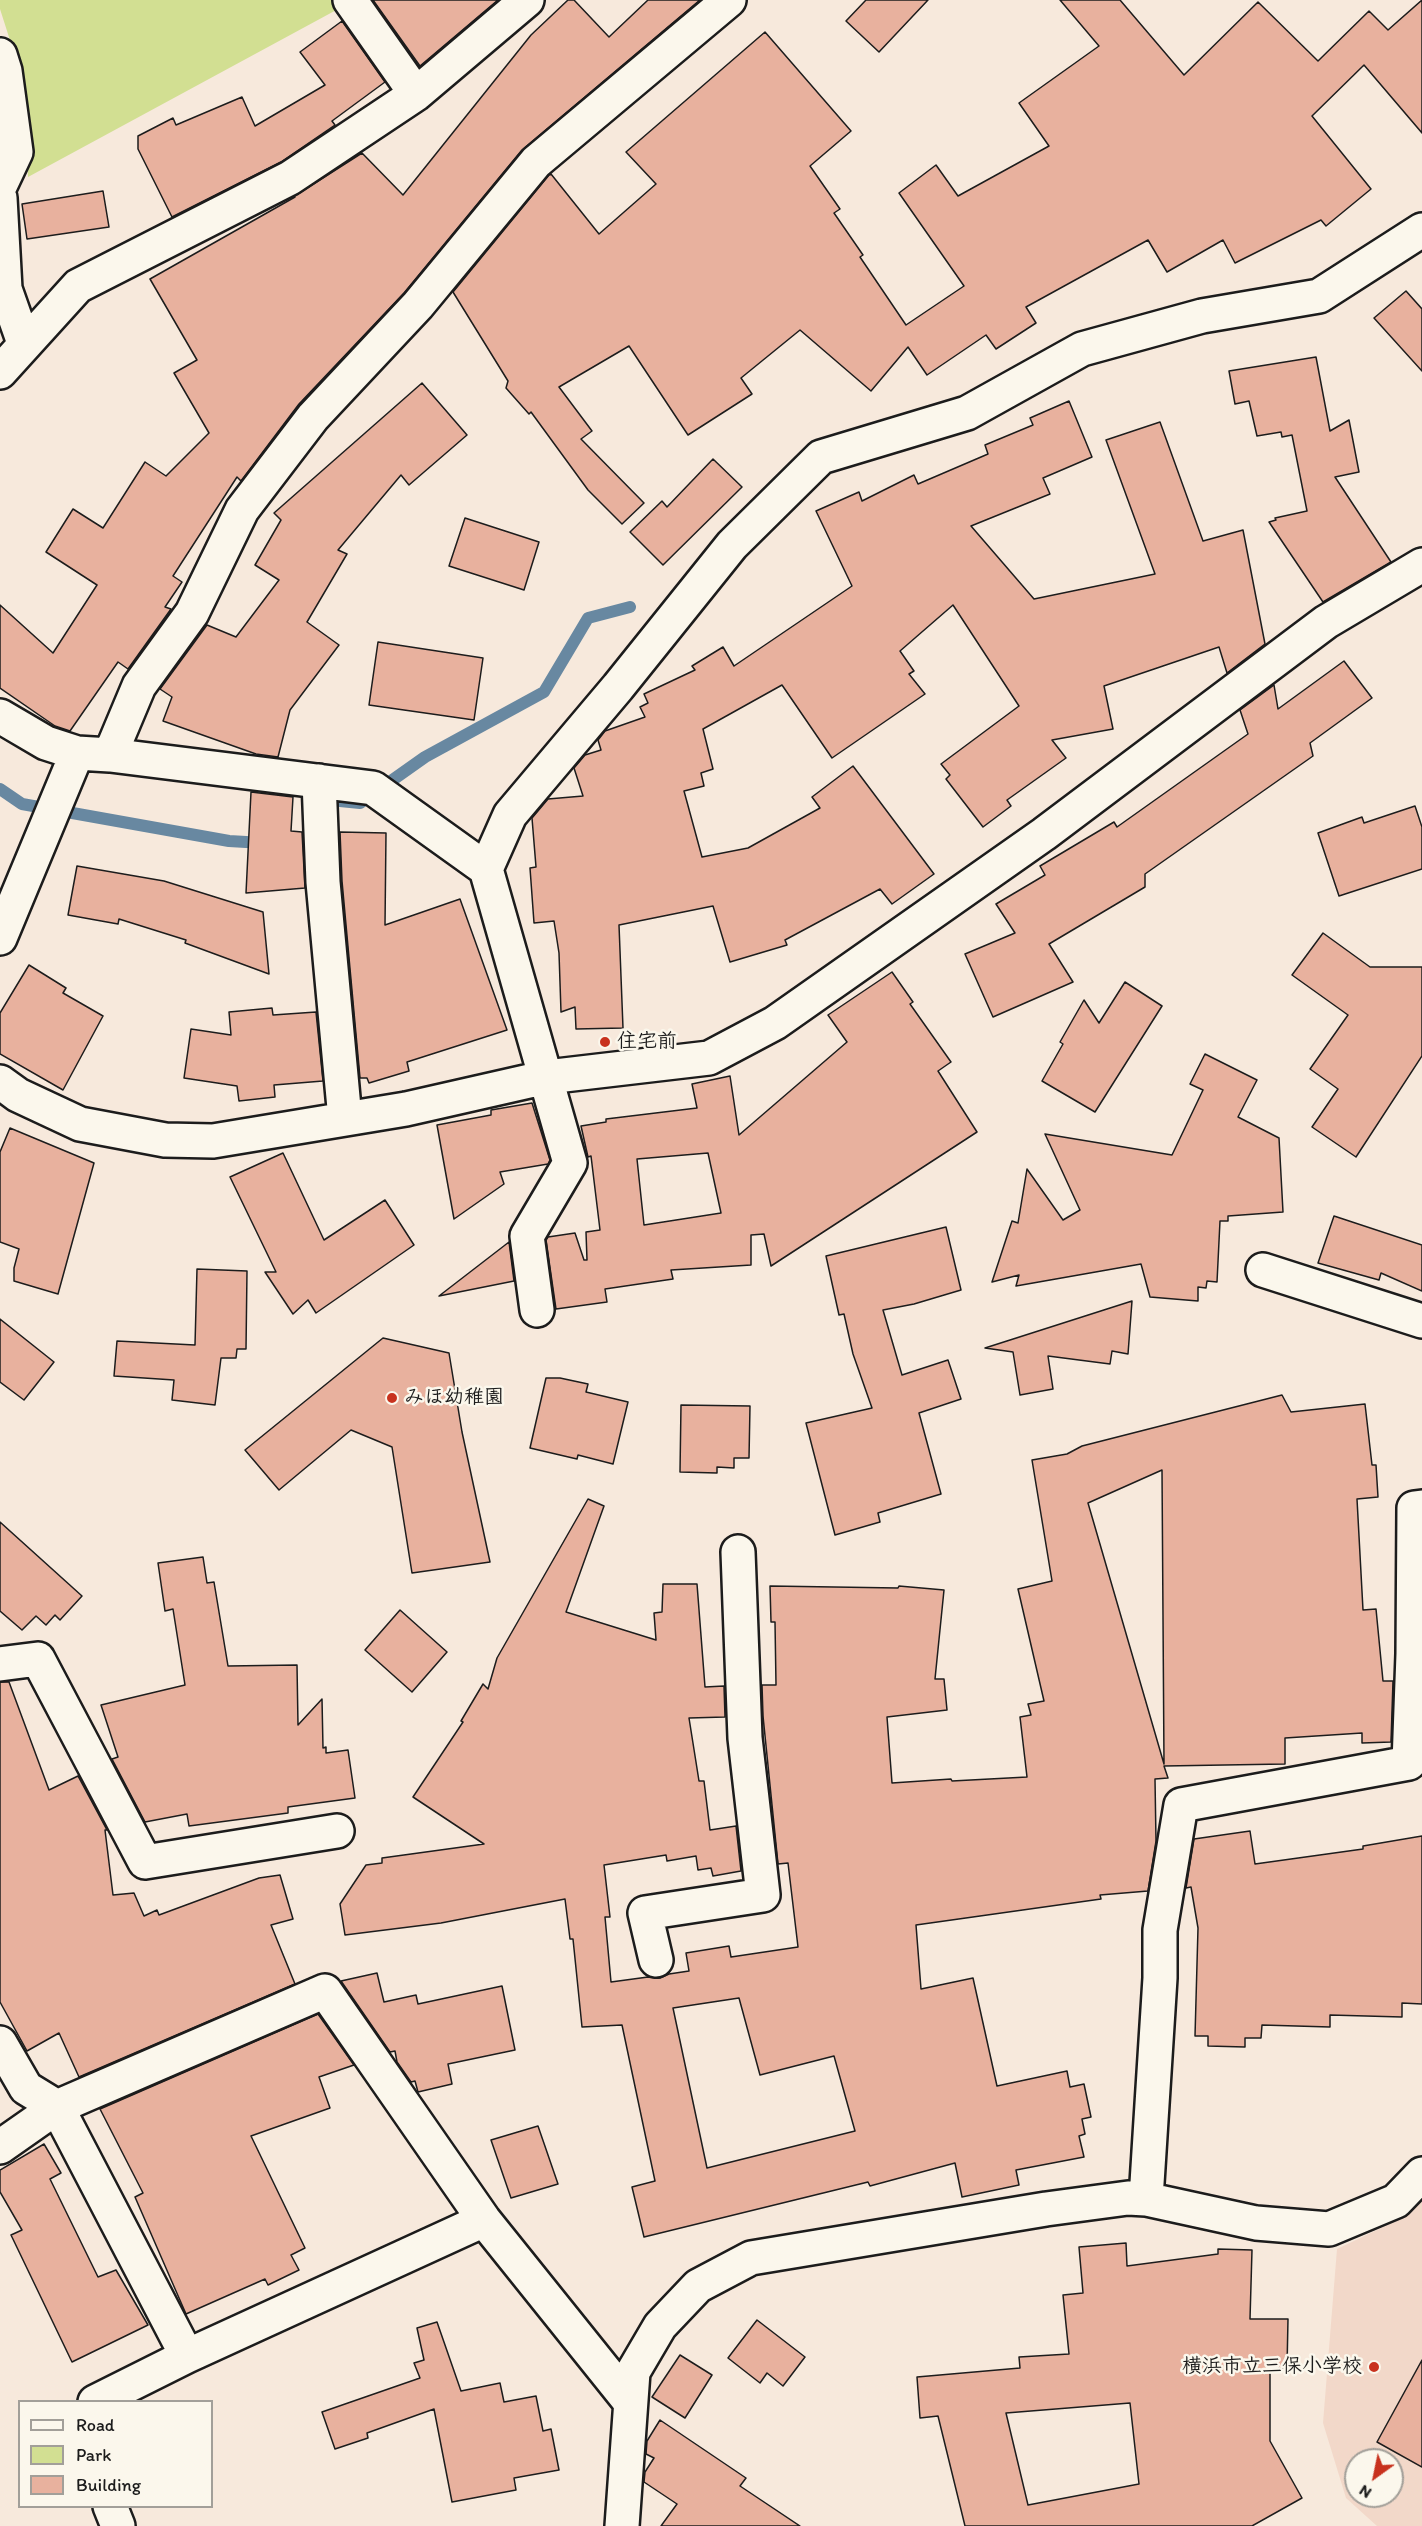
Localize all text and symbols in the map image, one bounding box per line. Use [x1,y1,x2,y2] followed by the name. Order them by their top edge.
[617,1030,677,1054] place label: 住宅前
[598,1035,612,1049] marker: 住宅前
[404,1386,504,1410] place label: みほ幼稚園
[385,1391,399,1405] marker: みほ幼稚園
[1182,2355,1362,2379] place label: 横浜市立三保小学校
[1367,2360,1381,2374] marker: 横浜市立三保小学校
[18,2400,213,2508] legend
[76,2414,115,2436] text: Road
[76,2444,111,2466] text: Park
[1344,2448,1404,2508] north arrow
[76,2474,141,2496] text: Building
[1355,2481,1375,2503] text: N

